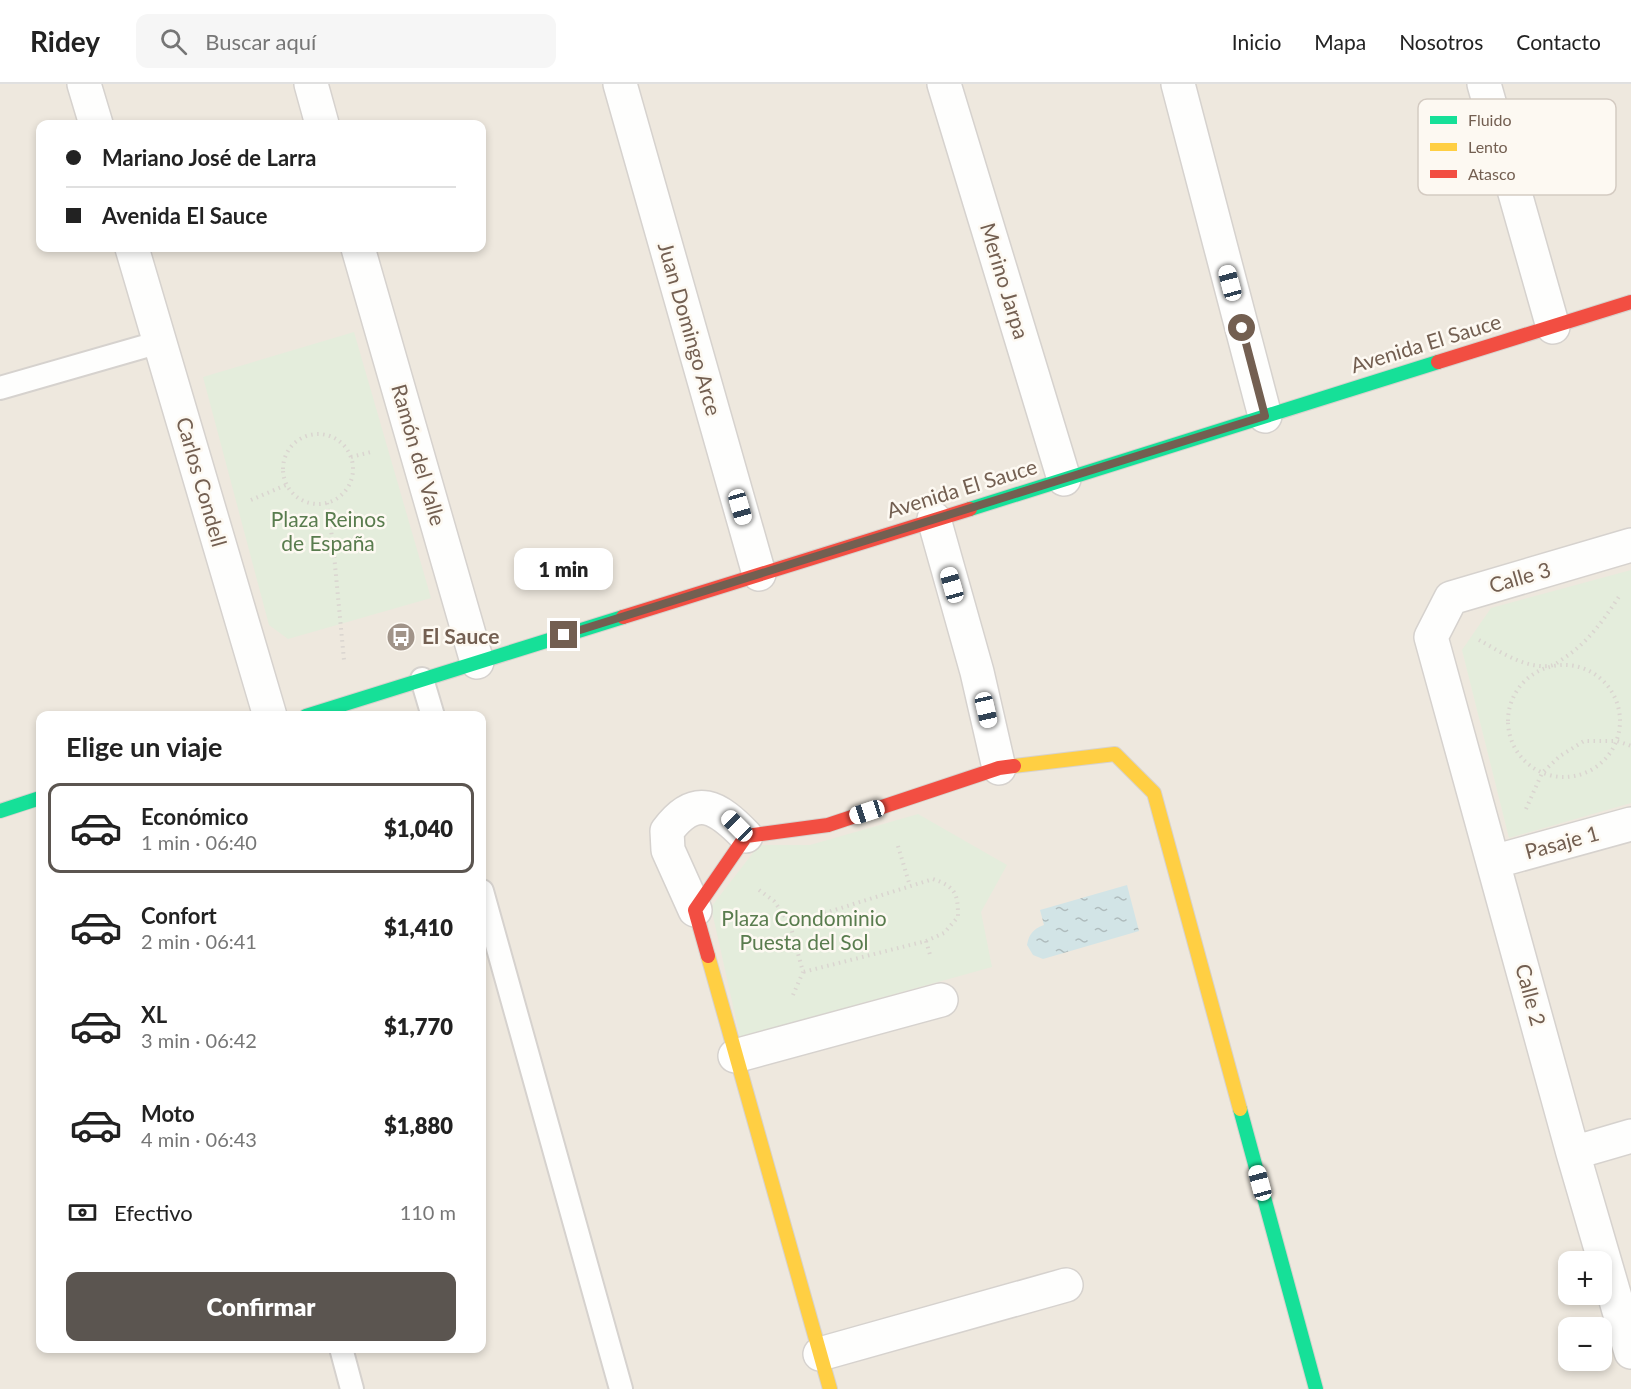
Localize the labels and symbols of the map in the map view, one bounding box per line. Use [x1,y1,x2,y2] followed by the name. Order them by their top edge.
[1418,99,1616,195] legend
[1468,110,1511,129] text: Fluido
[1468,137,1508,156] text: Lento
[1468,164,1516,183] text: Atasco
[976,219,1035,342] street label: Merino Jarpa
[654,239,727,418] street label: Juan Domingo Arce
[1217,263,1243,303] car
[1347,308,1504,377] street label: Avenida El Sauce
[1228,314,1255,341] route start
[387,381,452,528] street label: Ramón del Valle
[172,414,233,549] street label: Carlos Condell
[883,453,1040,522] street label: Avenida El Sauce
[726,487,754,527] car
[271,506,385,555] park label: Plaza Reinos de España
[514,548,614,590] callout: 1 min
[1486,556,1553,597] street label: Calle 3
[938,565,966,605] car
[385,621,417,653] bus stop icon: El Sauce
[550,621,577,648] route end
[422,623,499,648] place label: El Sauce
[973,690,999,730] car
[847,798,887,826] car
[718,807,756,845] car
[1522,820,1602,863] street label: Pasaje 1
[721,905,887,954] park label: Plaza Condominio Puesta del Sol
[1511,961,1552,1028] street label: Calle 2
[1247,1163,1273,1203] car

